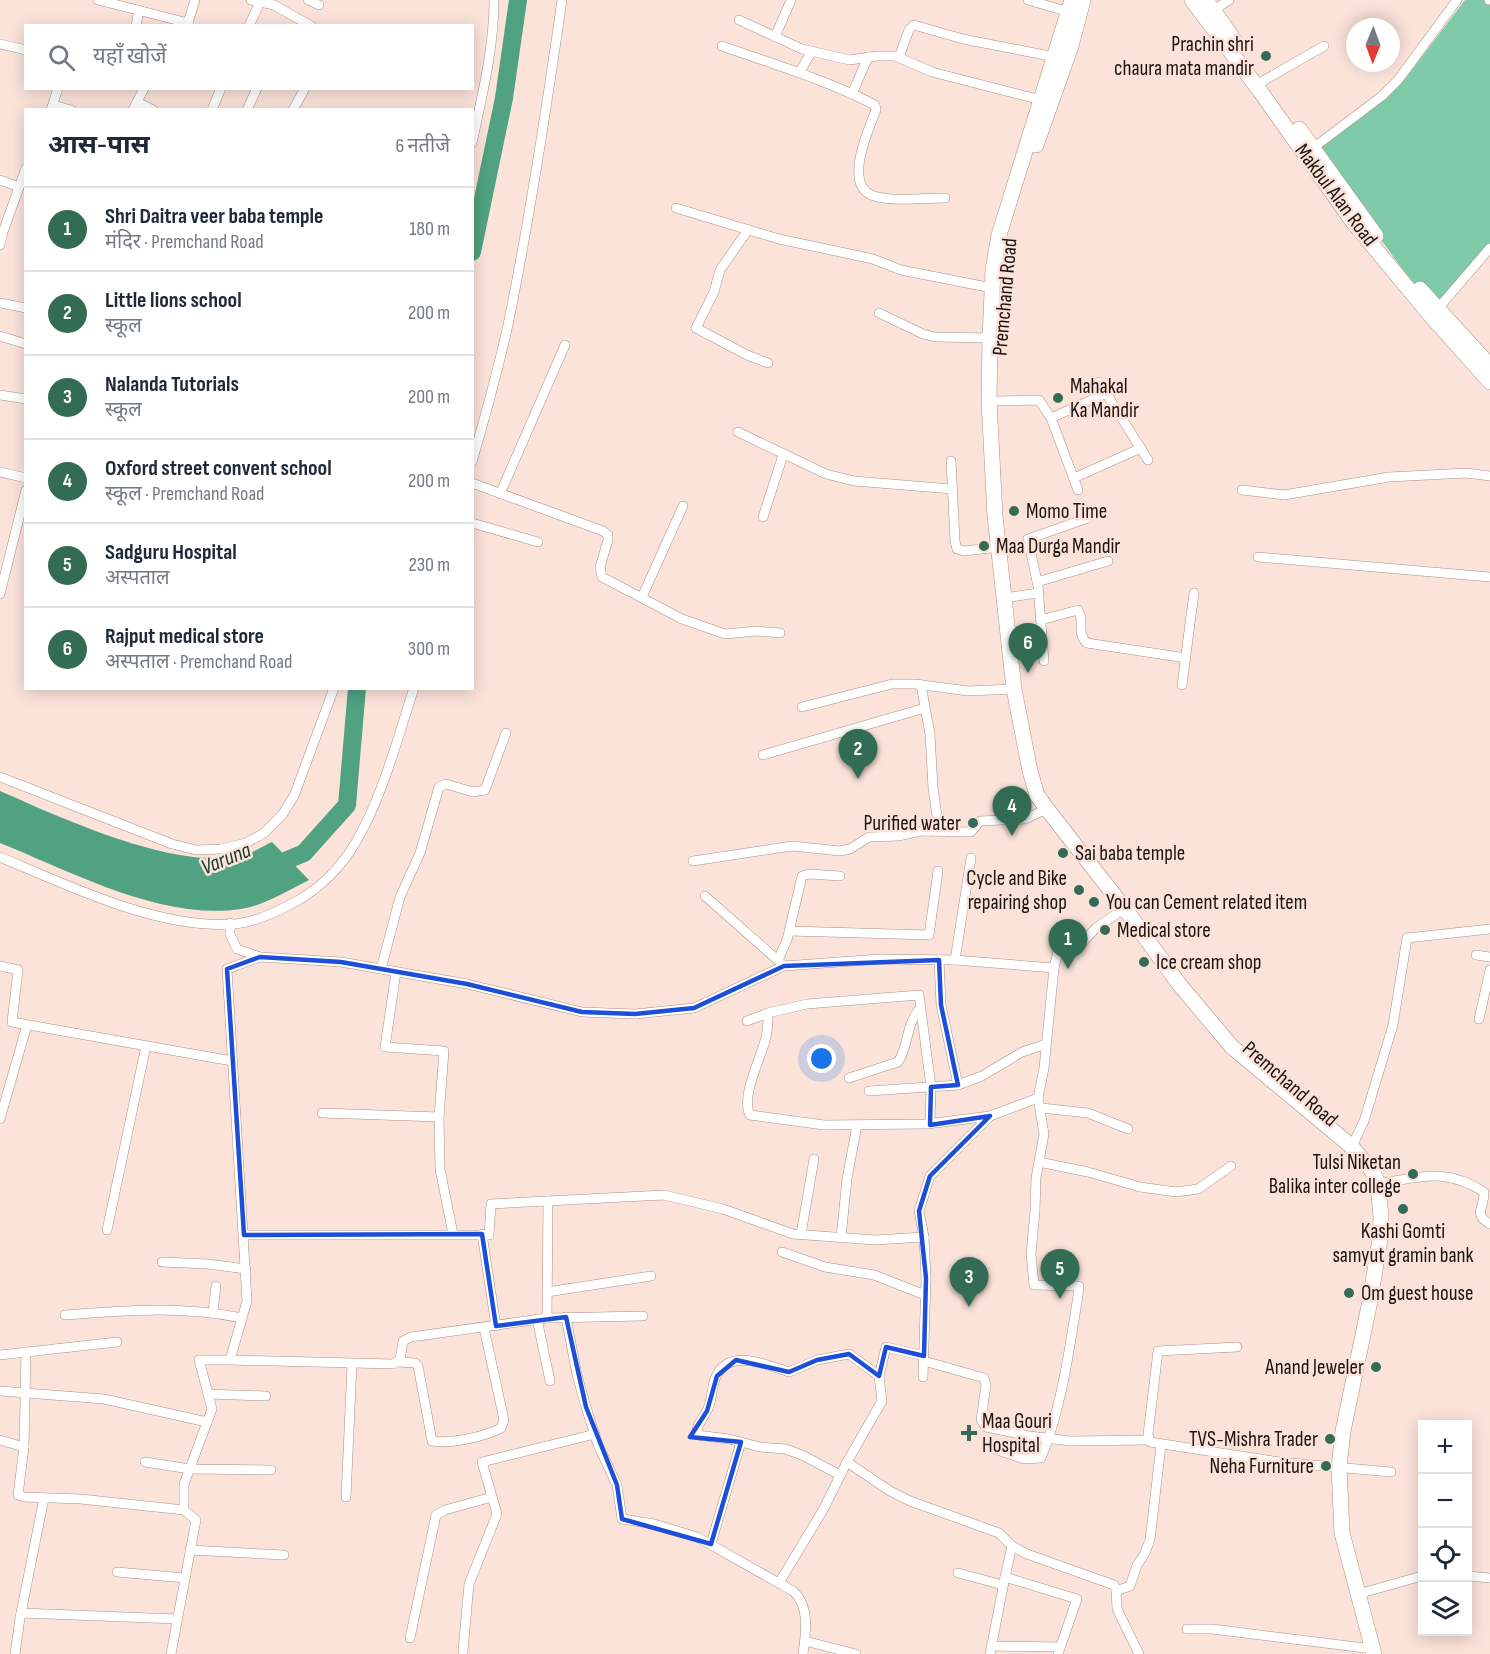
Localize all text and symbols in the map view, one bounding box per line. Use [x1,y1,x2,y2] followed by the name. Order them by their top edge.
[1346,18,1400,72] north arrow
[24,24,474,90] search box
[1114,32,1254,81] place label: Prachin shri chaura mata mandir
[45,41,78,74] icon: search
[93,43,167,70] text: यहाँ खोजें
[1259,49,1273,63] marker: Prachin shri chaura mata mandir
[48,130,150,161] text: आस-पास
[396,134,450,158] text: 6 नतीजे
[1289,139,1383,251] street label: Makbul Alan Road
[105,203,323,230] text: Shri Daitra veer baba temple
[64,217,71,241] text: 1
[409,217,450,241] text: 180 m
[105,230,264,254] text: मंदिर · Premchand Road
[987,237,1023,357] street label: Premchand Road
[105,287,242,314] text: Little lions school
[63,301,72,325] text: 2
[408,301,450,325] text: 200 m
[105,314,142,338] text: स्कूल
[105,371,239,398] text: Nalanda Tutorials
[1070,374,1139,423] place label: Mahakal Ka Mandir
[63,385,72,409] text: 3
[408,385,450,409] text: 200 m
[1051,391,1065,405] marker: Mahakal Ka Mandir
[105,398,142,422] text: स्कूल
[105,455,332,482] text: Oxford street convent school
[63,469,72,493] text: 4
[408,469,450,493] text: 200 m
[105,482,264,506] text: स्कूल · Premchand Road
[1026,499,1107,524] place label: Momo Time
[1007,504,1021,518] marker: Momo Time
[996,534,1120,559] place label: Maa Durga Mandir
[105,539,237,566] text: Sadguru Hospital
[977,539,991,553] marker: Maa Durga Mandir
[63,553,72,577] text: 5
[408,553,450,577] text: 230 m
[105,566,170,590] text: अस्पताल
[105,623,264,650] text: Rajput medical store
[1008,624,1048,673] pin: 6
[63,637,72,661] text: 6
[408,637,450,661] text: 300 m
[105,650,292,674] text: अस्पताल · Premchand Road
[838,730,878,779] pin: 2
[992,786,1032,836] pin: 4
[863,811,961,836] place label: Purified water
[966,816,980,830] marker: Purified water
[197,837,255,881] water label: Varuna
[1075,841,1185,866] place label: Sai baba temple
[1056,846,1070,860] marker: Sai baba temple
[966,866,1067,915] place label: Cycle and Bike repairing shop
[1072,883,1086,897] marker: Cycle and Bike repairing shop
[1106,890,1307,915] place label: You can Cement related item
[1087,895,1101,909] marker: You can Cement related item
[1117,918,1211,943] place label: Medical store
[1048,920,1088,969] pin: 1
[1098,923,1112,937] marker: Medical store
[1156,950,1262,975] place label: Ice cream shop
[1137,955,1151,969] marker: Ice cream shop
[1237,1036,1343,1132] street label: Premchand Road
[807,1044,836,1073] your location
[1269,1150,1401,1199] place label: Tulsi Niketan Balika inter college
[1406,1167,1420,1181] marker: Tulsi Niketan Balika inter college
[1396,1202,1410,1216] marker: Kashi Gomti samyut gramin bank
[1332,1219,1474,1268] place label: Kashi Gomti samyut gramin bank
[1040,1250,1080,1299] pin: 5
[950,1258,988,1307] pin: 3
[1361,1281,1474,1306] place label: Om guest house
[1342,1286,1356,1300] marker: Om guest house
[1264,1355,1364,1380] place label: Anand Jeweler
[1369,1360,1383,1374] marker: Anand Jeweler
[982,1409,1052,1458] place label: Maa Gouri Hospital
[1418,1420,1472,1636] map controls
[1418,1420,1472,1474] button: +
[960,1424,978,1442] marker: Maa Gouri Hospital
[1189,1427,1318,1452] place label: TVS-Mishra Trader
[1323,1432,1337,1446] marker: TVS-Mishra Trader
[1209,1454,1314,1479] place label: Neha Furniture
[1319,1459,1333,1473] marker: Neha Furniture
[1418,1474,1472,1528] button: −
[1418,1528,1472,1582] button: locate
[1418,1582,1472,1636] button: layers

